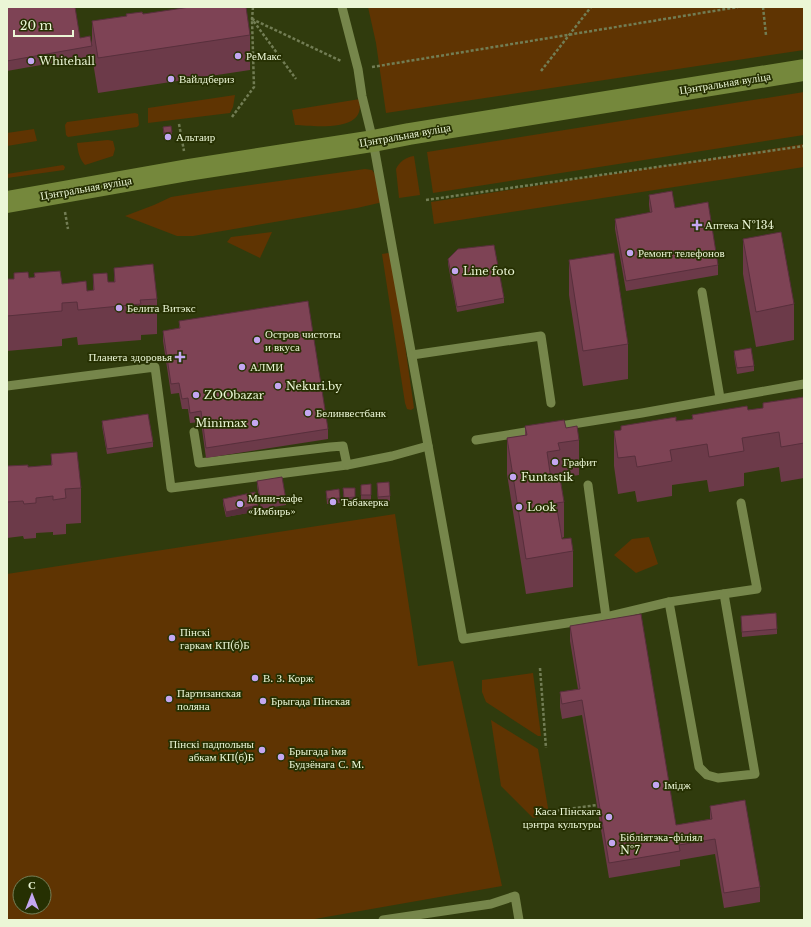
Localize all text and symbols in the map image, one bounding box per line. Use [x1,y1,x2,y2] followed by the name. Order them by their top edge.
[14,12,73,38] scale bar
[20,18,52,33] text: 20 m
[246,49,282,63] place label: РеМакс
[233,51,243,61] marker: РеМакс
[38,54,95,68] place label: Whitehall
[26,56,36,66] marker: Whitehall
[678,69,772,97] street label: Цэнтральная вуліца
[179,72,234,86] place label: Вайлдбериз
[166,74,176,84] marker: Вайлдбериз
[358,120,452,150] street label: Цэнтральная вуліца
[176,130,216,144] place label: Альтаир
[163,132,173,142] marker: Альтаир
[39,173,133,203] street label: Цэнтральная вуліца
[705,218,774,232] place label: Аптека №134
[692,220,702,230] marker: Аптека №134
[638,246,725,260] place label: Ремонт телефонов
[625,248,635,258] marker: Ремонт телефонов
[463,264,515,278] place label: Line foto
[450,266,460,276] marker: Line foto
[127,301,196,315] place label: Белита Витэкс
[114,303,124,313] marker: Белита Витэкс
[265,327,341,354] place label: Остров чистоты и вкуса
[252,335,262,345] marker: Остров чистоты и вкуса
[88,350,172,364] place label: Планета здоровья
[175,352,185,362] marker: Планета здоровья
[250,360,283,374] place label: АЛМИ
[237,362,247,372] marker: АЛМИ
[286,379,342,393] place label: Nekuri.by
[273,381,283,391] marker: Nekuri.by
[204,388,265,402] place label: ZOObazar
[191,390,201,400] marker: ZOObazar
[316,406,387,420] place label: Белинвестбанк
[303,408,313,418] marker: Белинвестбанк
[195,416,247,430] place label: Minimax
[250,418,260,428] marker: Minimax
[563,455,597,469] place label: Графит
[550,457,560,467] marker: Графит
[521,470,573,484] place label: Funtastik
[508,472,518,482] marker: Funtastik
[248,491,303,518] place label: Мини-кафе «Имбирь»
[341,495,388,509] place label: Табакерка
[328,497,338,507] marker: Табакерка
[235,499,245,509] marker: Мини-кафе «Имбирь»
[527,500,556,514] place label: Look
[514,502,524,512] marker: Look
[180,625,250,652] place label: Пінскі гаркам КП(б)Б
[167,633,177,643] marker: Пінскі гаркам КП(б)Б
[263,671,314,685] place label: В. З. Корж
[250,673,260,683] marker: В. З. Корж
[177,686,241,713] place label: Партизанская поляна
[164,694,174,704] marker: Партизанская поляна
[271,694,350,708] place label: Брыгада Пінская
[258,696,268,706] marker: Брыгада Пінская
[169,737,255,764] place label: Пінскі падпольны абкам КП(б)Б
[289,744,364,771] place label: Брыгада імя Будзёнага С. М.
[257,745,267,755] marker: Пінскі падпольны абкам КП(б)Б
[276,752,286,762] marker: Брыгада імя Будзёнага С. М.
[664,778,691,792] place label: Імідж
[651,780,661,790] marker: Імідж
[523,804,602,831] place label: Каса Пінскага цэнтра культуры
[604,812,614,822] marker: Каса Пінскага цэнтра культуры
[620,830,703,857] place label: Бібліятэка-філіял №7
[607,838,617,848] marker: Бібліятэка-філіял №7
[12,875,52,915] north arrow
[28,878,36,892] text: С

